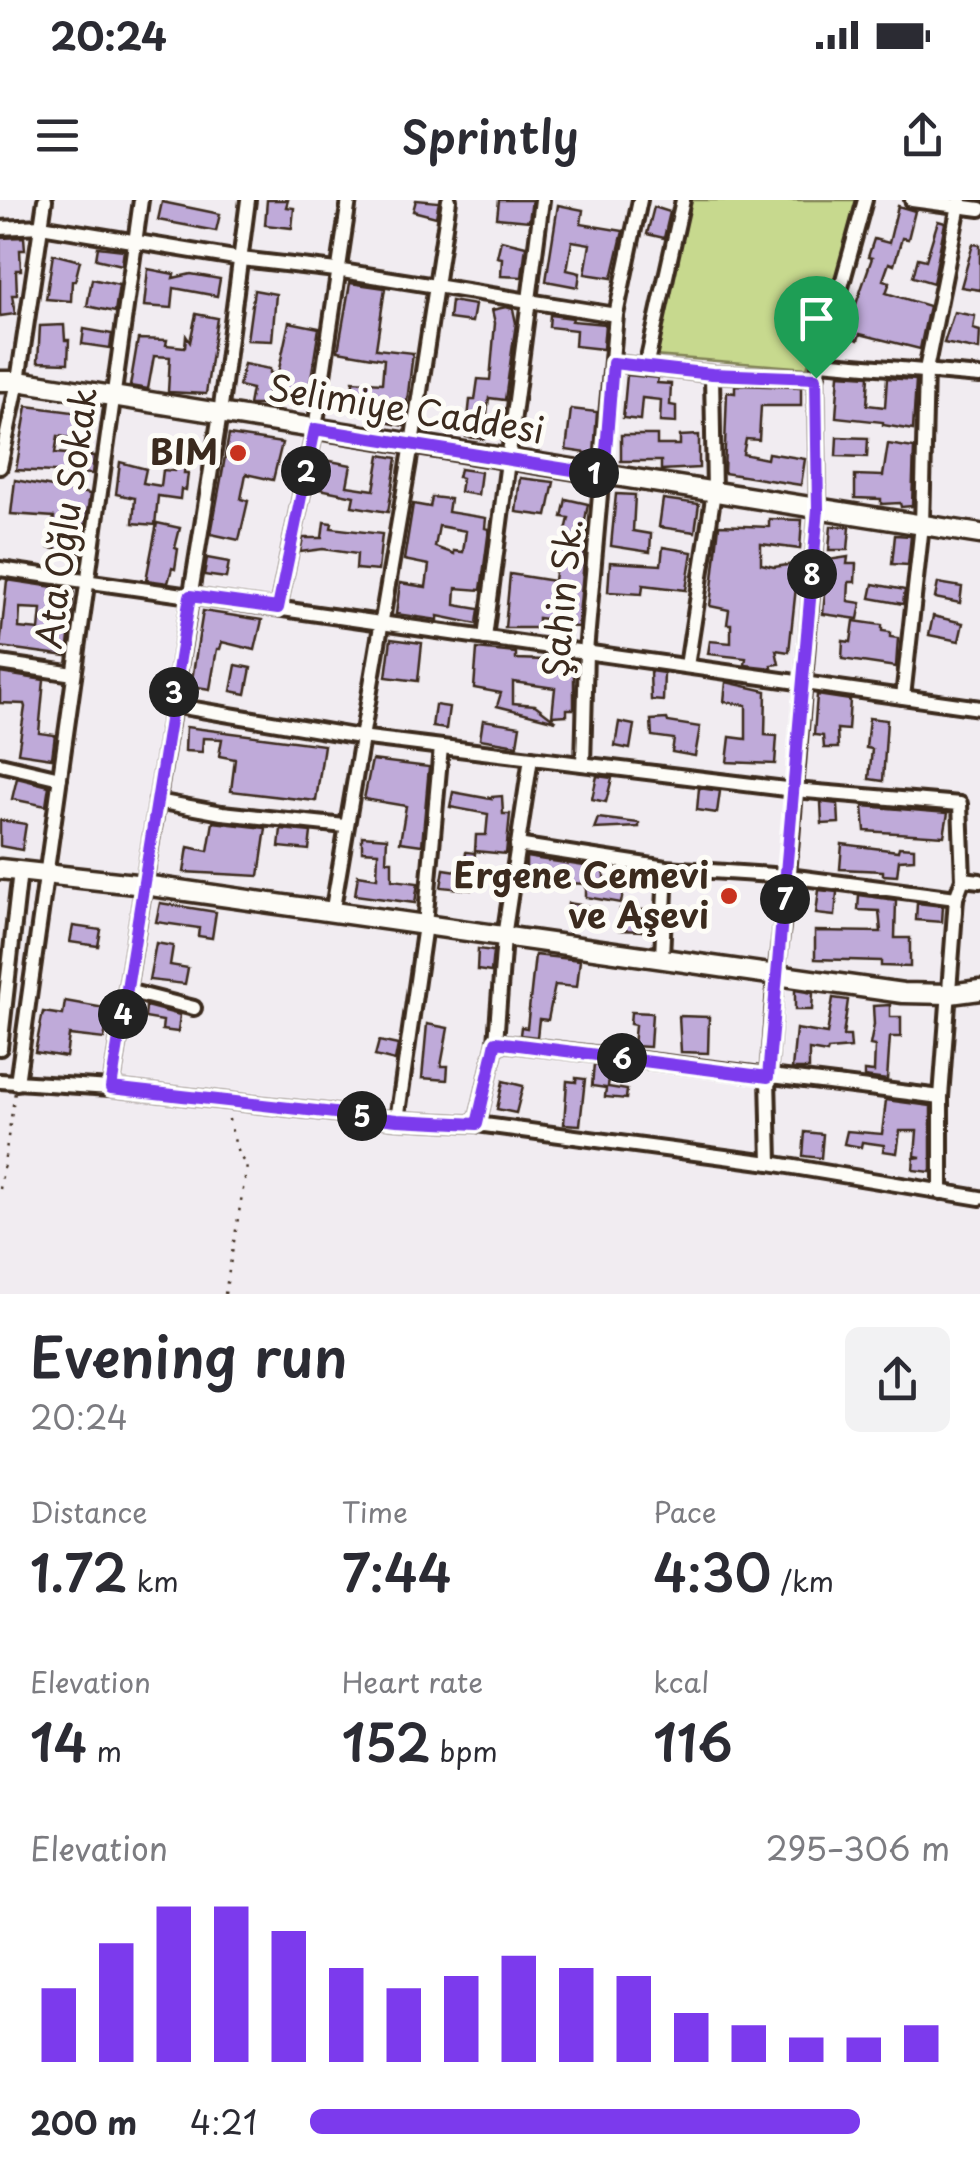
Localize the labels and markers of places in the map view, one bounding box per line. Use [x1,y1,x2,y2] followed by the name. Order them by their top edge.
[774,276,859,379] pin
[150,424,218,477] place label: BIM
[227,442,249,464] marker: BIM
[281,446,331,496] pin: 2
[569,448,619,498] pin: 1
[787,549,837,599] pin: 8
[149,667,199,717] pin: 3
[454,847,709,940] place label: Ergene Cemevi ve Aşevi
[760,874,810,924] pin: 7
[718,885,740,907] marker: Ergene Cemevi ve Aşevi
[98,989,148,1039] pin: 4
[597,1033,647,1083] pin: 6
[337,1091,387,1141] pin: 5

